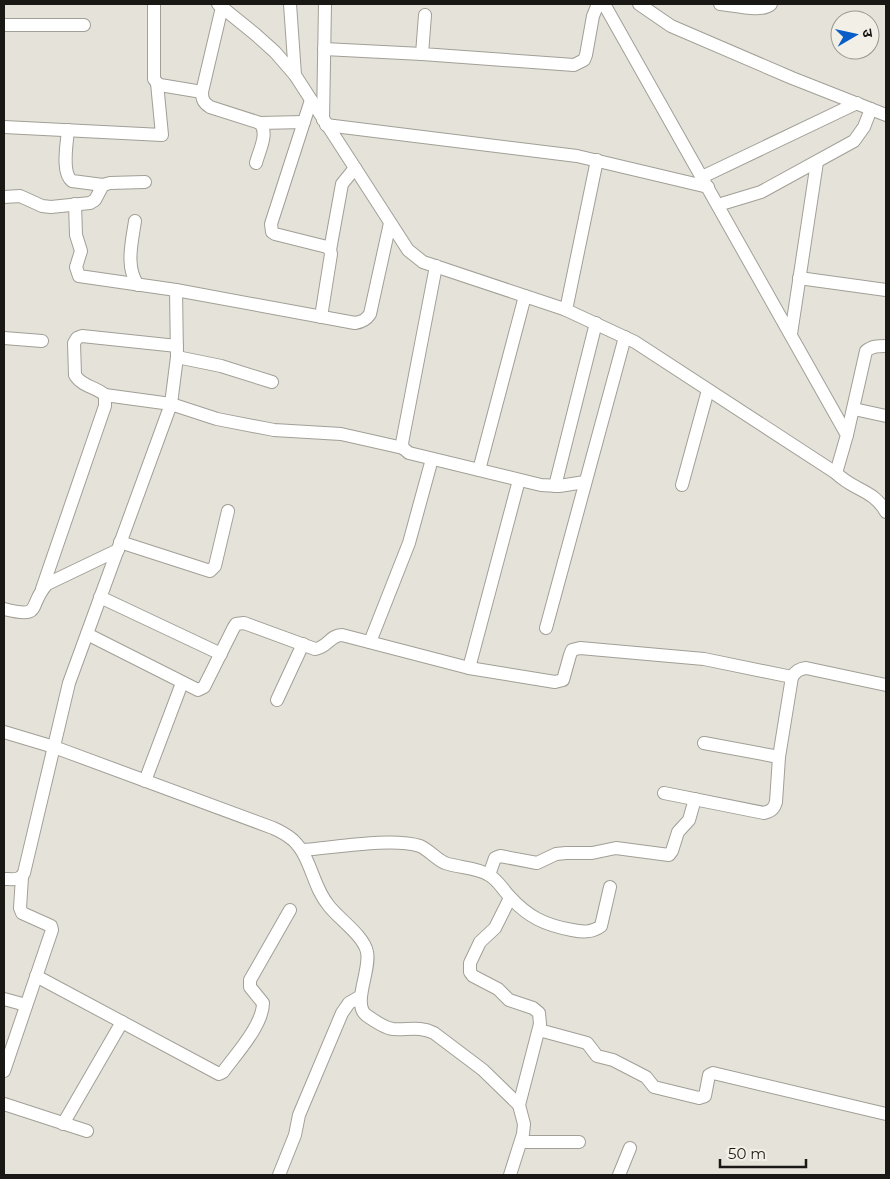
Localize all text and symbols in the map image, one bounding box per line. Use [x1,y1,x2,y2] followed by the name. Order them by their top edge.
[830,10,880,60] north arrow
[858,28,877,39] text: उ
[720,1136,806,1168] scale bar
[728,1144,766,1163] text: 50 m

